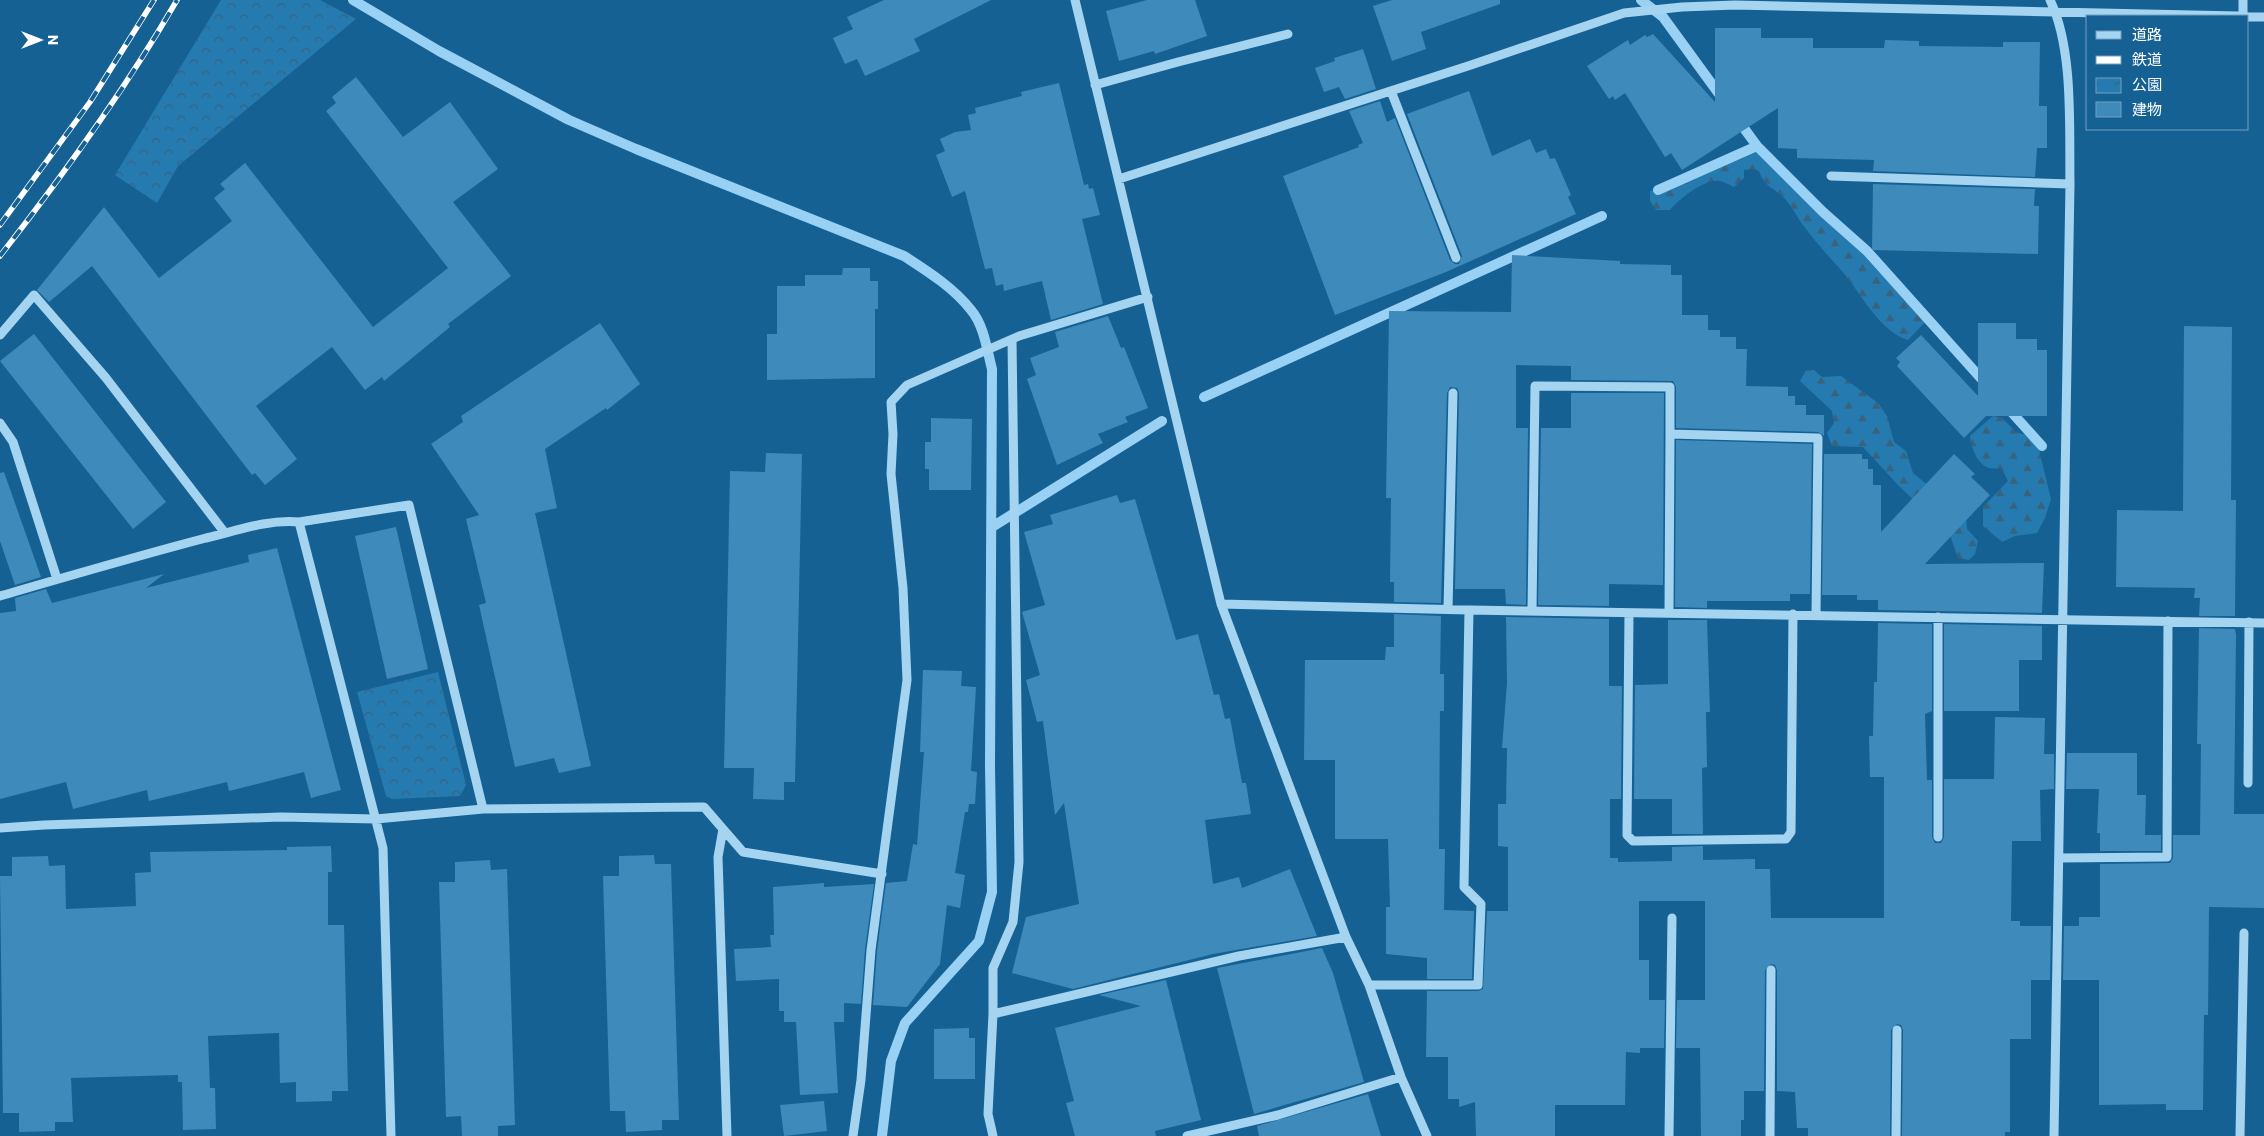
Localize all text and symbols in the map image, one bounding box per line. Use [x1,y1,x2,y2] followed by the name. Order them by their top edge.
[15,15,65,65] north arrow
[2086,15,2249,130] legend
[2132,25,2162,43] text: 道路
[45,35,62,45] text: N
[2132,50,2162,68] text: 鉄道
[2132,75,2162,93] text: 公園
[2132,100,2162,118] text: 建物

